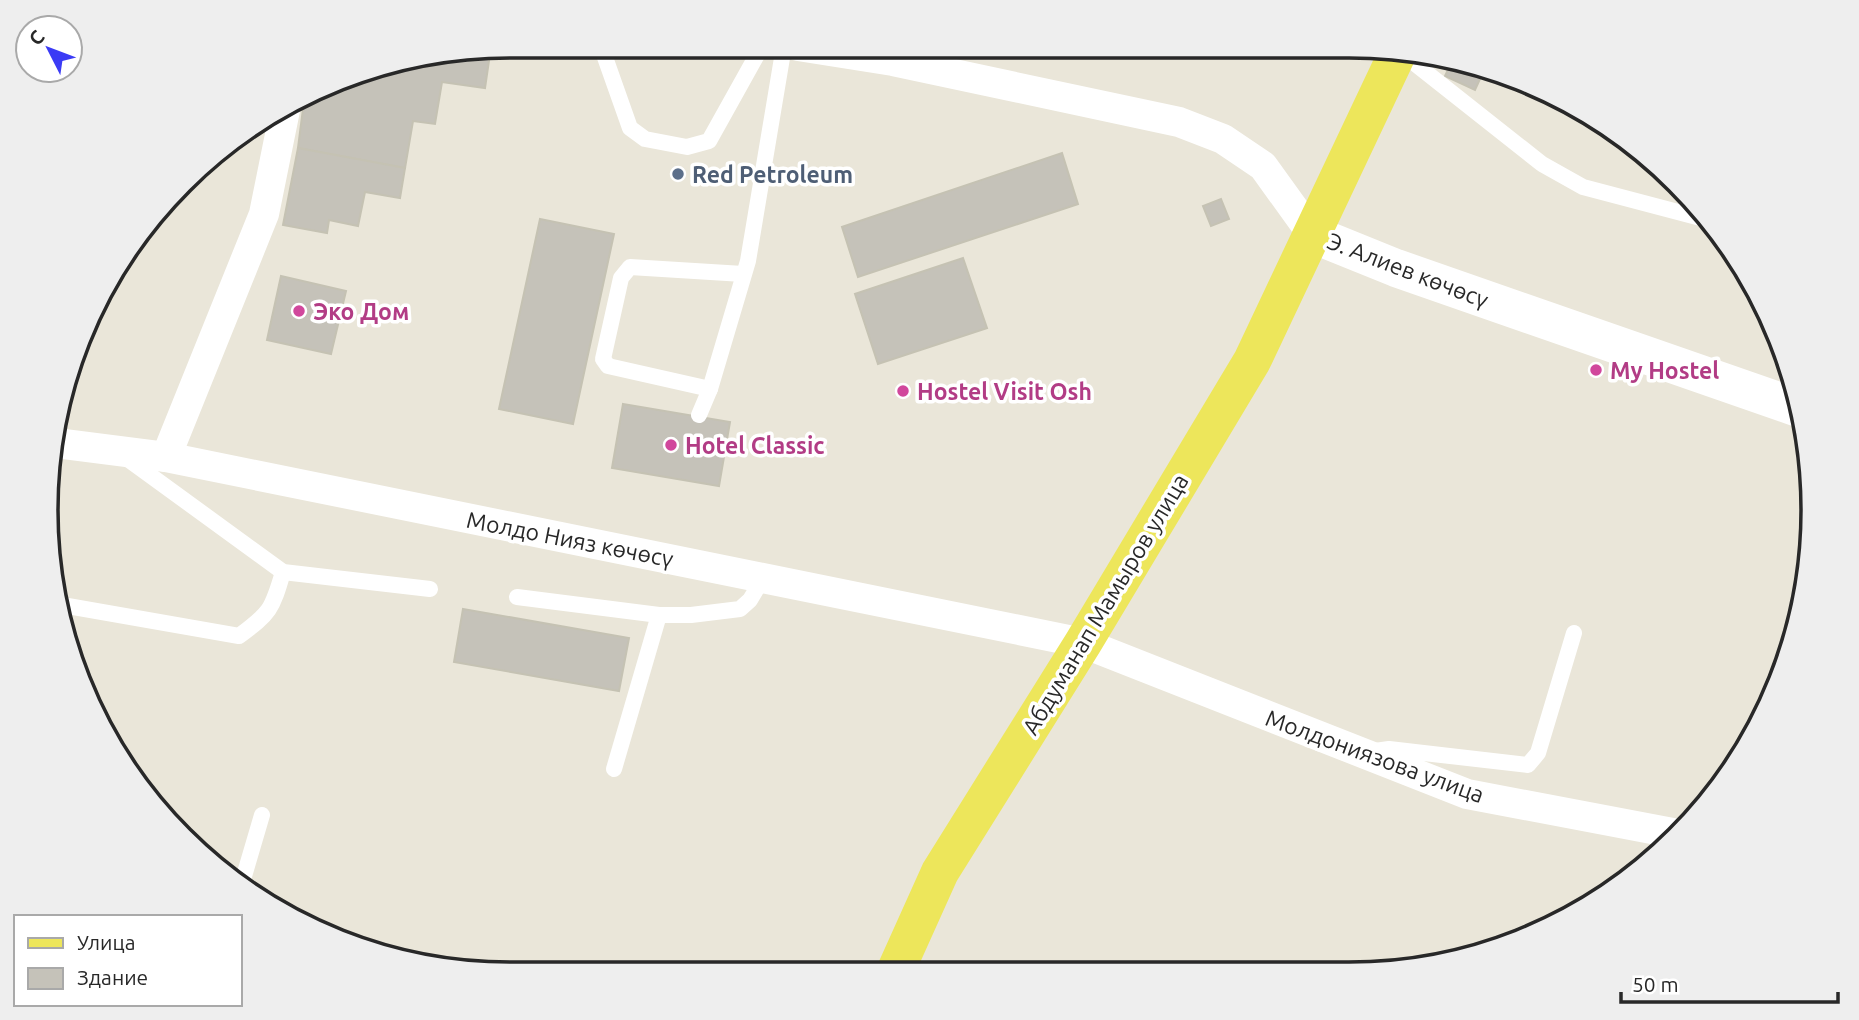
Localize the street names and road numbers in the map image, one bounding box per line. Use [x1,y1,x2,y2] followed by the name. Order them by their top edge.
[1324,228,1492,312] street label: Э. Алиев көчөсү
[1017,469,1193,739] street label: Абдуманап Мамыров улица
[465,507,675,571] street label: Молдо Нияз көчөсү
[1262,705,1488,807] street label: Молдониязова улица

